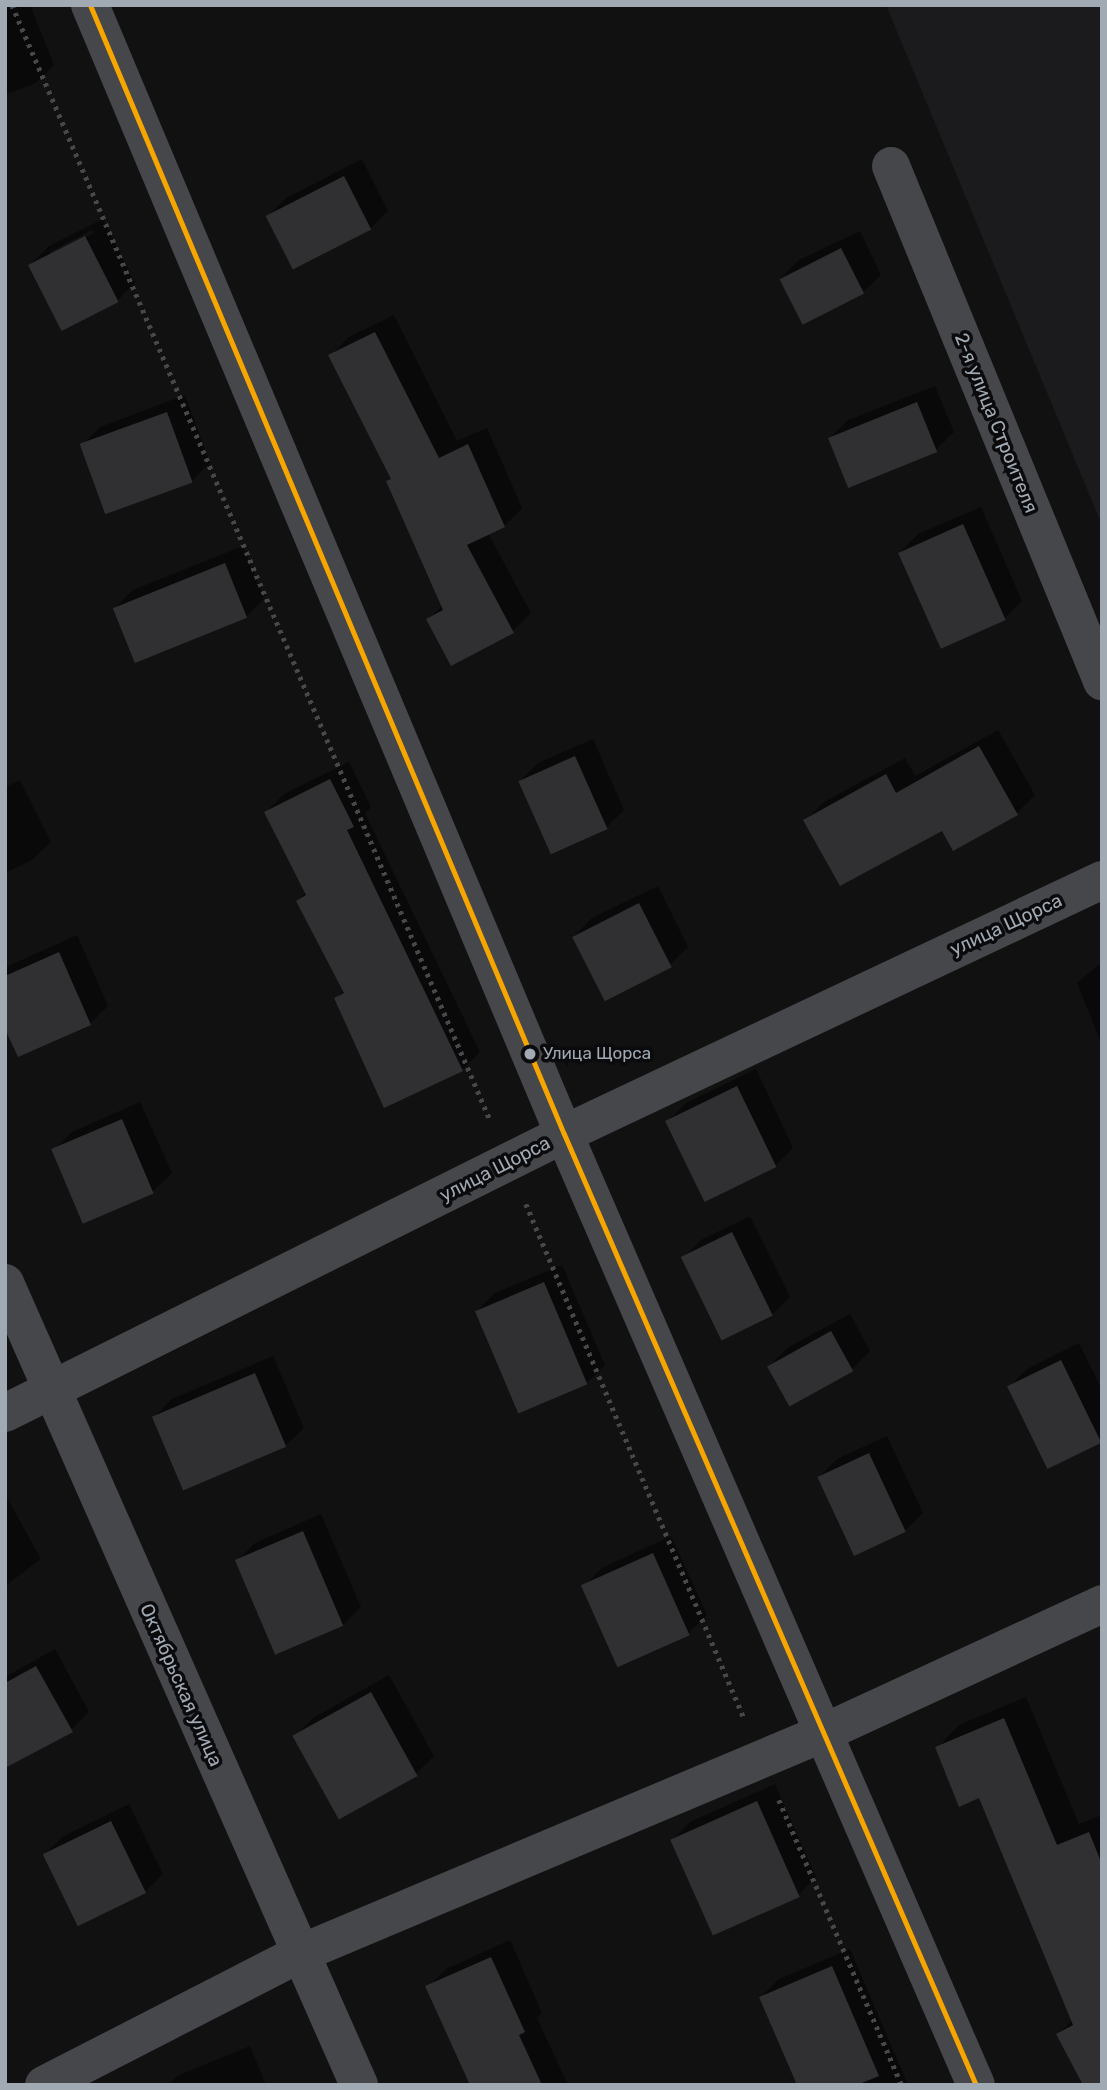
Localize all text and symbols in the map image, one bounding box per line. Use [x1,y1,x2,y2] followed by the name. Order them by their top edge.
[949,330,1043,516] street label: 2-я улица Строителя
[946,889,1066,961] street label: улица Щорса
[543,1044,651,1064] place label: Улица Щорса
[523,1047,537,1061] marker: Улица Щорса
[436,1131,554,1207] street label: улица Щорса
[135,1600,227,1770] street label: Октябрьская улица

